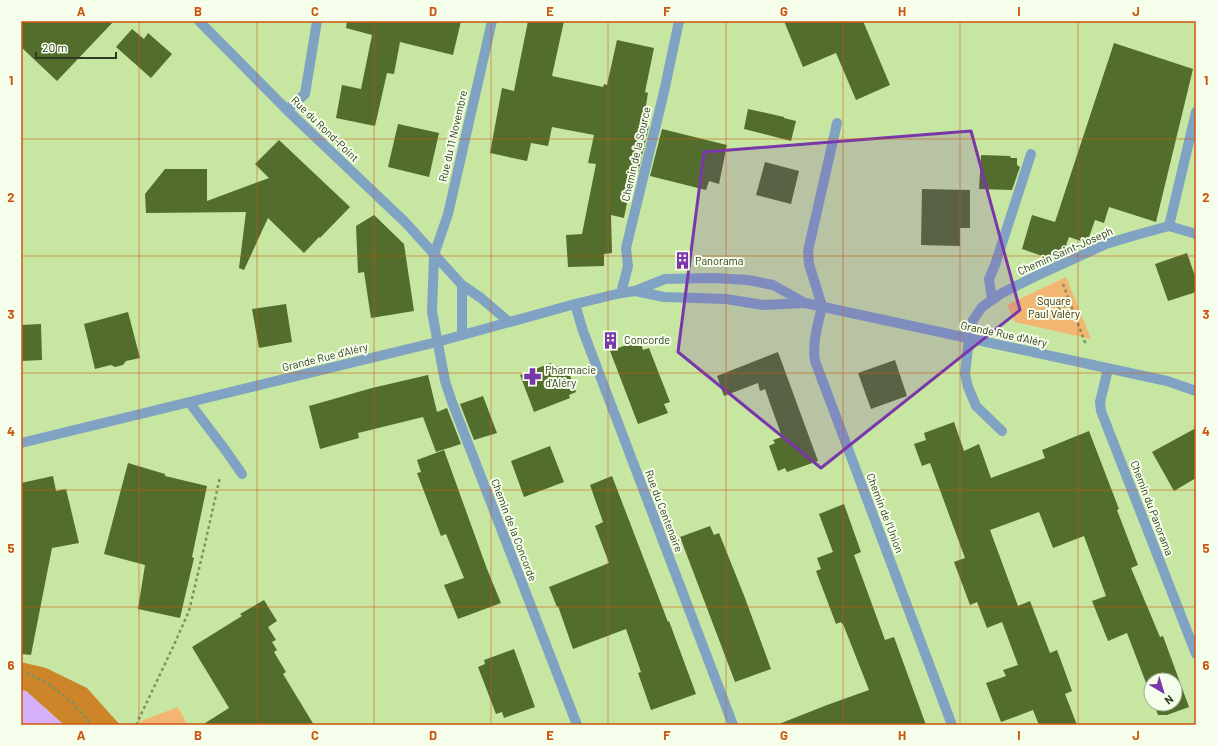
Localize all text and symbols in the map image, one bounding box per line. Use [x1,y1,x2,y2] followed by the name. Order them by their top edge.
[77,3,86,19] text: A
[194,3,202,19] text: B
[311,3,319,19] text: C
[429,3,437,19] text: D
[546,3,554,19] text: E
[663,3,671,19] text: F
[780,3,788,19] text: G
[898,3,906,19] text: H
[1017,3,1021,19] text: I
[1132,3,1140,19] text: J
[36,34,116,60] scale bar
[42,40,68,54] text: 20 m
[9,72,13,88] text: 1
[1204,72,1208,88] text: 1
[436,89,469,183] street label: Rue du 11 Novembre
[289,93,362,164] street label: Rue du Rond-Point
[618,105,653,202] street label: Chemin de la Source
[7,189,15,205] text: 2
[1202,189,1210,205] text: 2
[1015,224,1114,277] street label: Chemin Saint-Joseph
[672,251,692,271] building icon: Panorama
[695,254,743,267] place label: Panorama
[1028,294,1080,320] park label: Square Paul Valéry
[7,306,15,322] text: 3
[1202,306,1210,322] text: 3
[960,318,1049,349] street label: Grande Rue d'Aléry
[601,330,621,350] building icon: Concorde
[624,333,670,346] place label: Concorde
[281,340,369,373] street label: Grande Rue d'Aléry
[545,363,596,389] place label: Pharmacie d'Aléry
[522,366,542,386] pharmacy icon: Pharmacie d'Aléry
[7,423,15,439] text: 4
[1202,423,1210,439] text: 4
[1128,458,1177,557] street label: Chemin du Panorama
[643,468,686,554] street label: Rue du Centenaire
[864,471,907,555] street label: Chemin de l'Union
[489,477,540,583] street label: Chemin de la Concorde
[7,540,15,556] text: 5
[1202,540,1210,556] text: 5
[8,657,15,673] text: 6
[1203,657,1210,673] text: 6
[1143,672,1183,712] north arrow
[1163,693,1176,708] text: N
[77,727,86,743] text: A
[194,727,202,743] text: B
[311,727,319,743] text: C
[429,727,437,743] text: D
[546,727,554,743] text: E
[663,727,671,743] text: F
[780,727,788,743] text: G
[898,727,906,743] text: H
[1017,727,1021,743] text: I
[1132,727,1140,743] text: J

